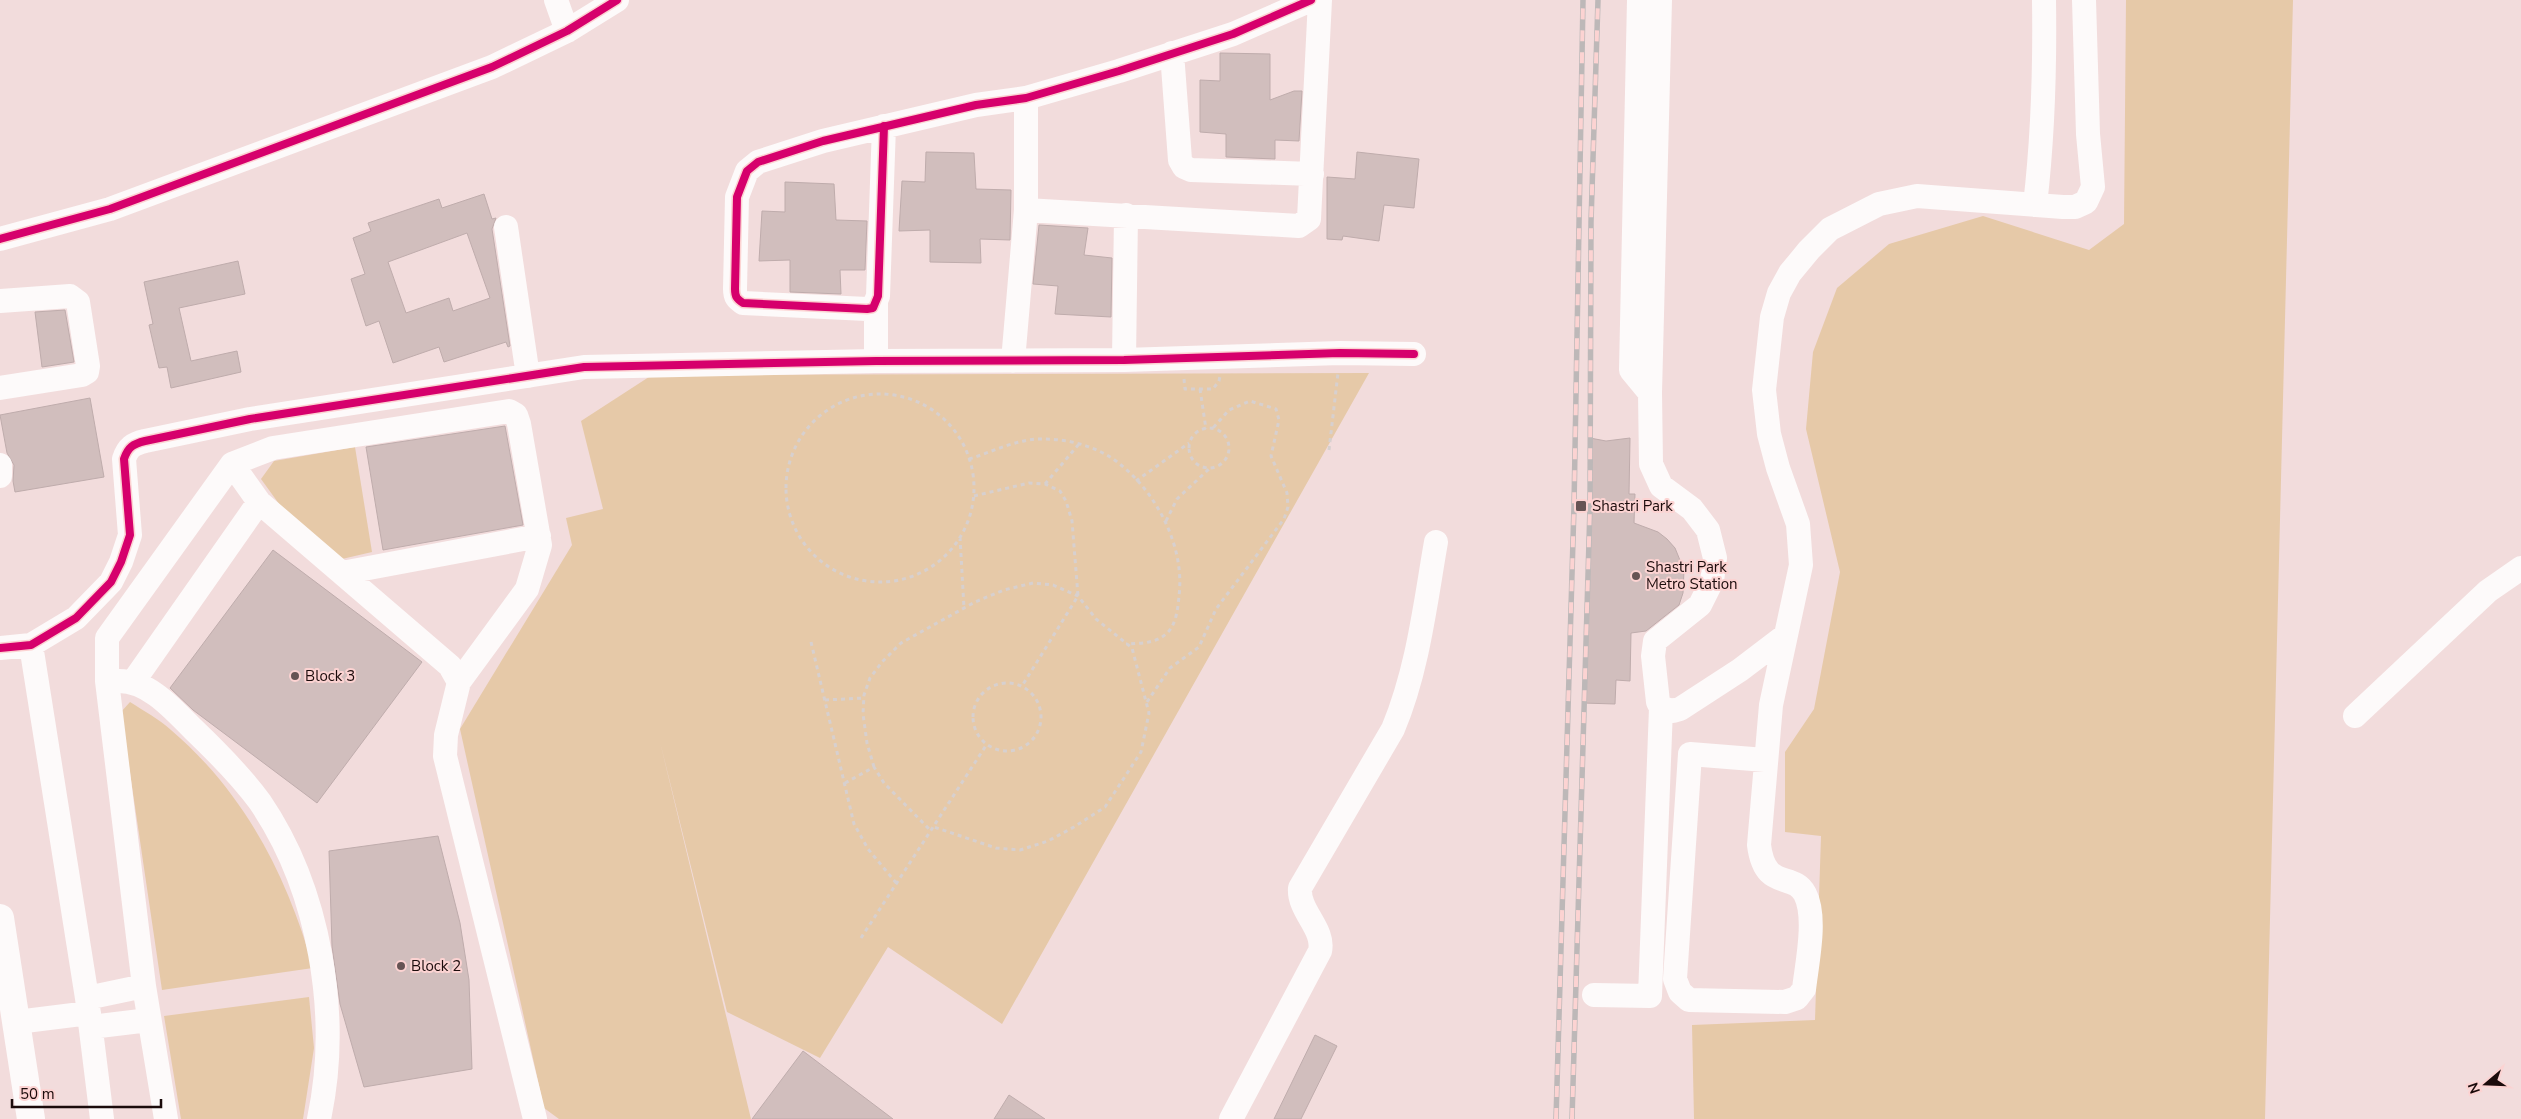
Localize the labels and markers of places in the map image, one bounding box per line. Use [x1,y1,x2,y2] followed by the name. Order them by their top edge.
[1592,496,1673,516] place label: Shastri Park
[1574,499,1588,513] marker: Shastri Park
[1646,557,1738,594] place label: Shastri Park Metro Station
[1630,570,1642,582] marker: Shastri Park Metro Station
[305,666,355,686] place label: Block 3
[289,670,301,682] marker: Block 3
[411,956,461,976] place label: Block 2
[395,960,407,972] marker: Block 2

